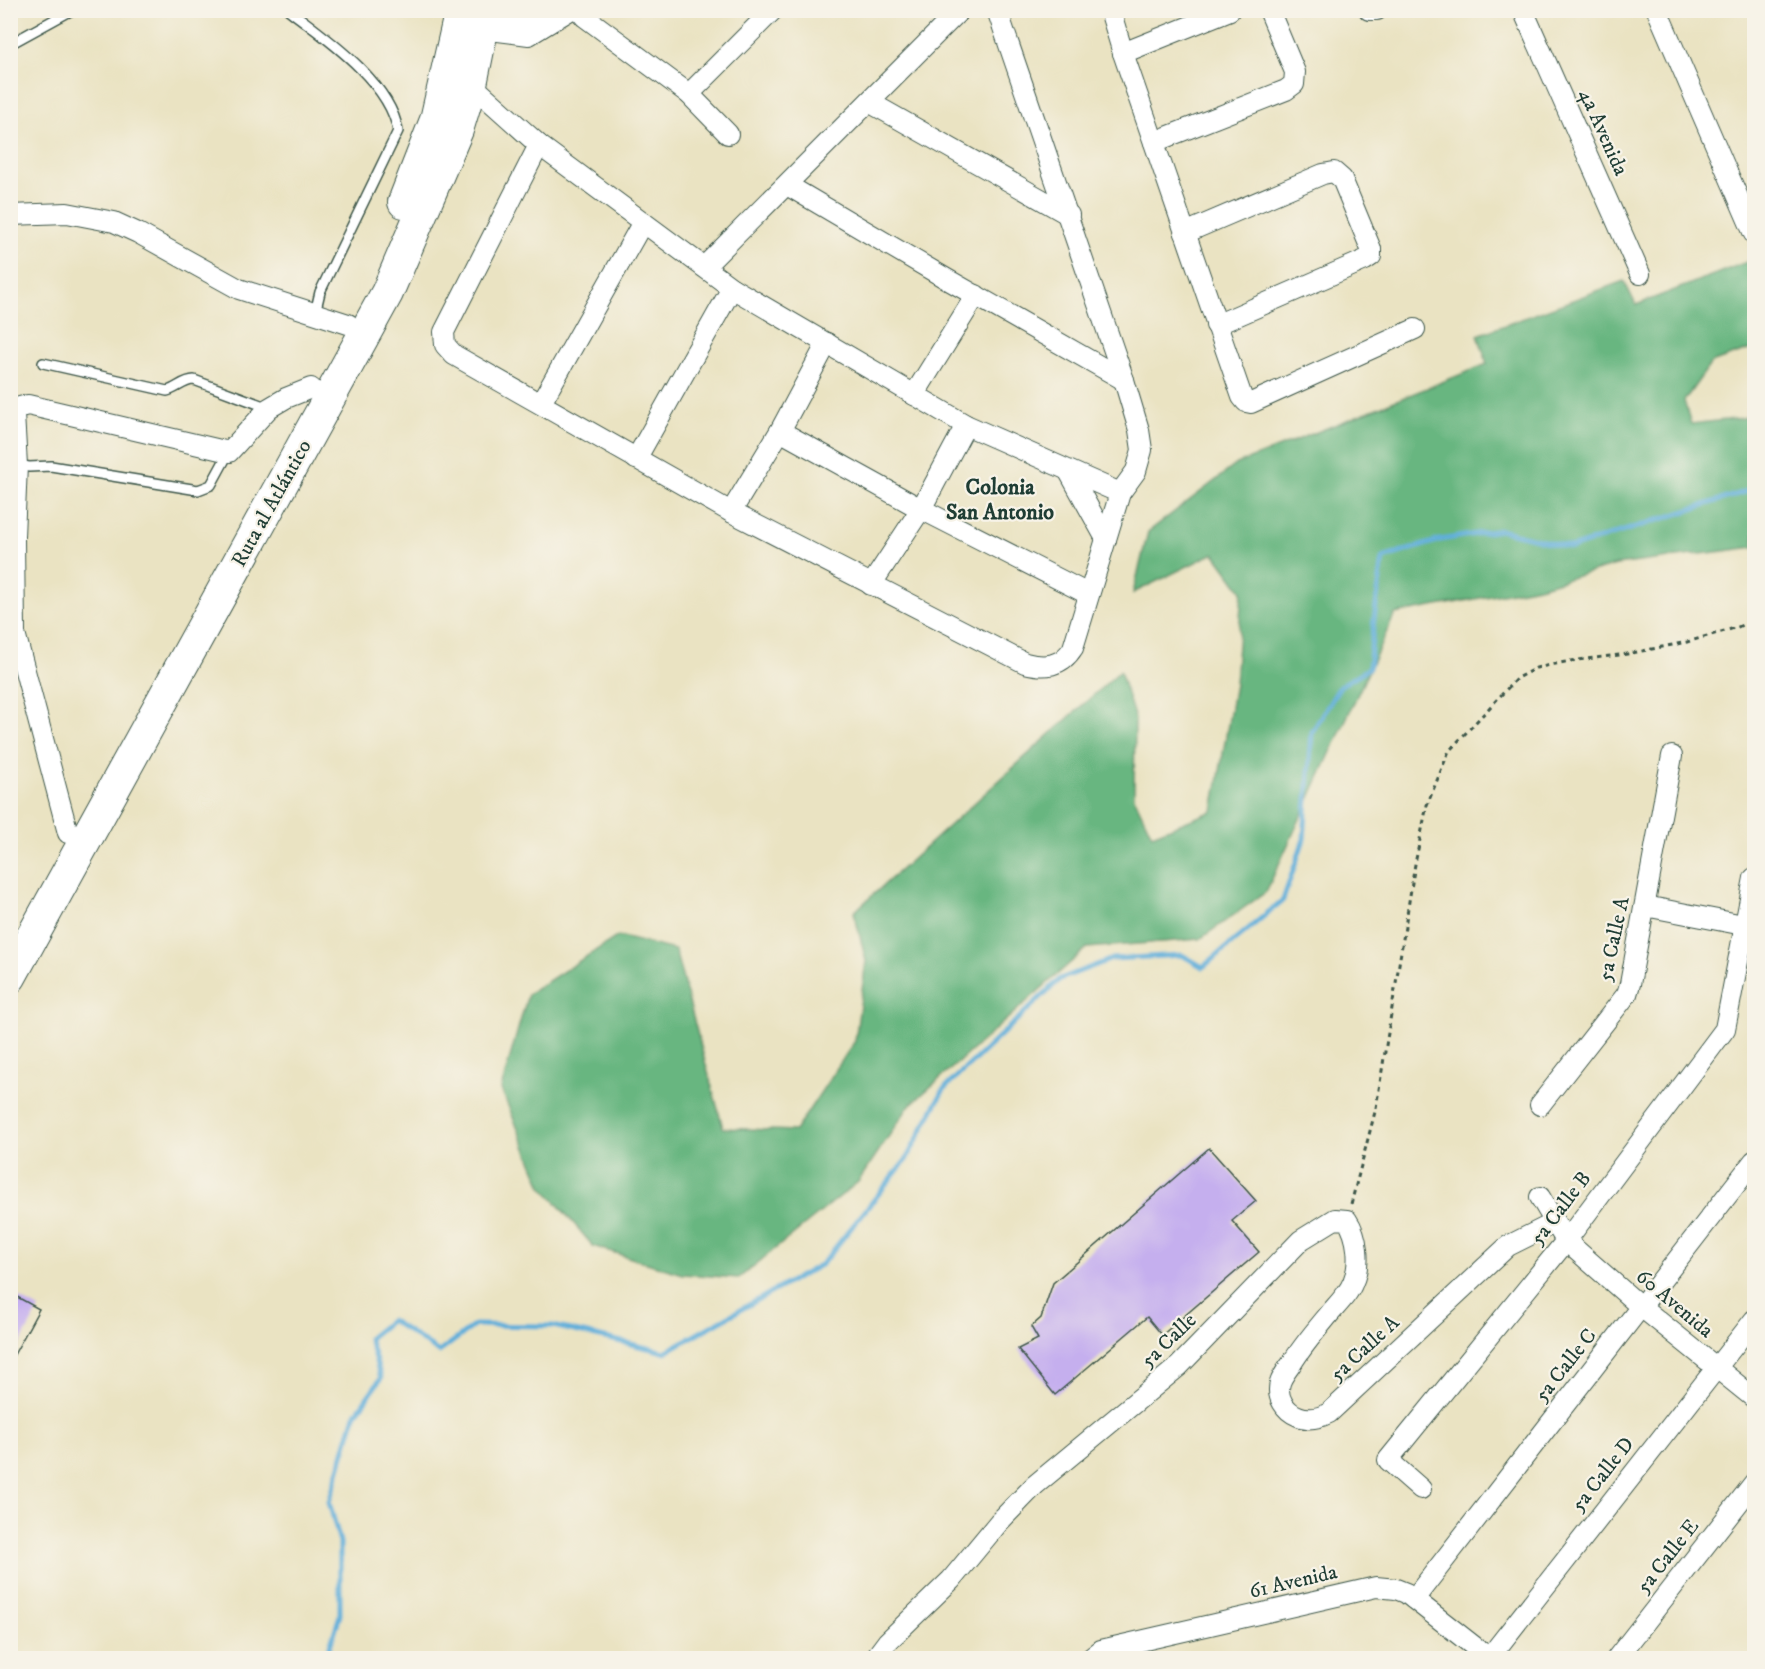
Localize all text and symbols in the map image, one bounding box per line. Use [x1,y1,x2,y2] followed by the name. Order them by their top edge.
[1572,85,1634,180] street label: 4a Avenida
[226,435,318,572] street label: Ruta al Atlántico
[946,474,1054,526] district label: Colonia San Antonio
[1592,894,1636,984] street label: 5a Calle A
[1525,1167,1597,1251] street label: 5a Calle B
[1630,1264,1719,1344] street label: 60 Avenida
[1135,1308,1202,1374] street label: 5a Calle
[1324,1310,1405,1388] street label: 5a Calle A
[1529,1324,1603,1408] street label: 5a Calle C
[1565,1432,1640,1517] street label: 5a Calle D
[1631,1514,1705,1599] street label: 5a Calle E
[1247,1559,1340,1605] street label: 61 Avenida

